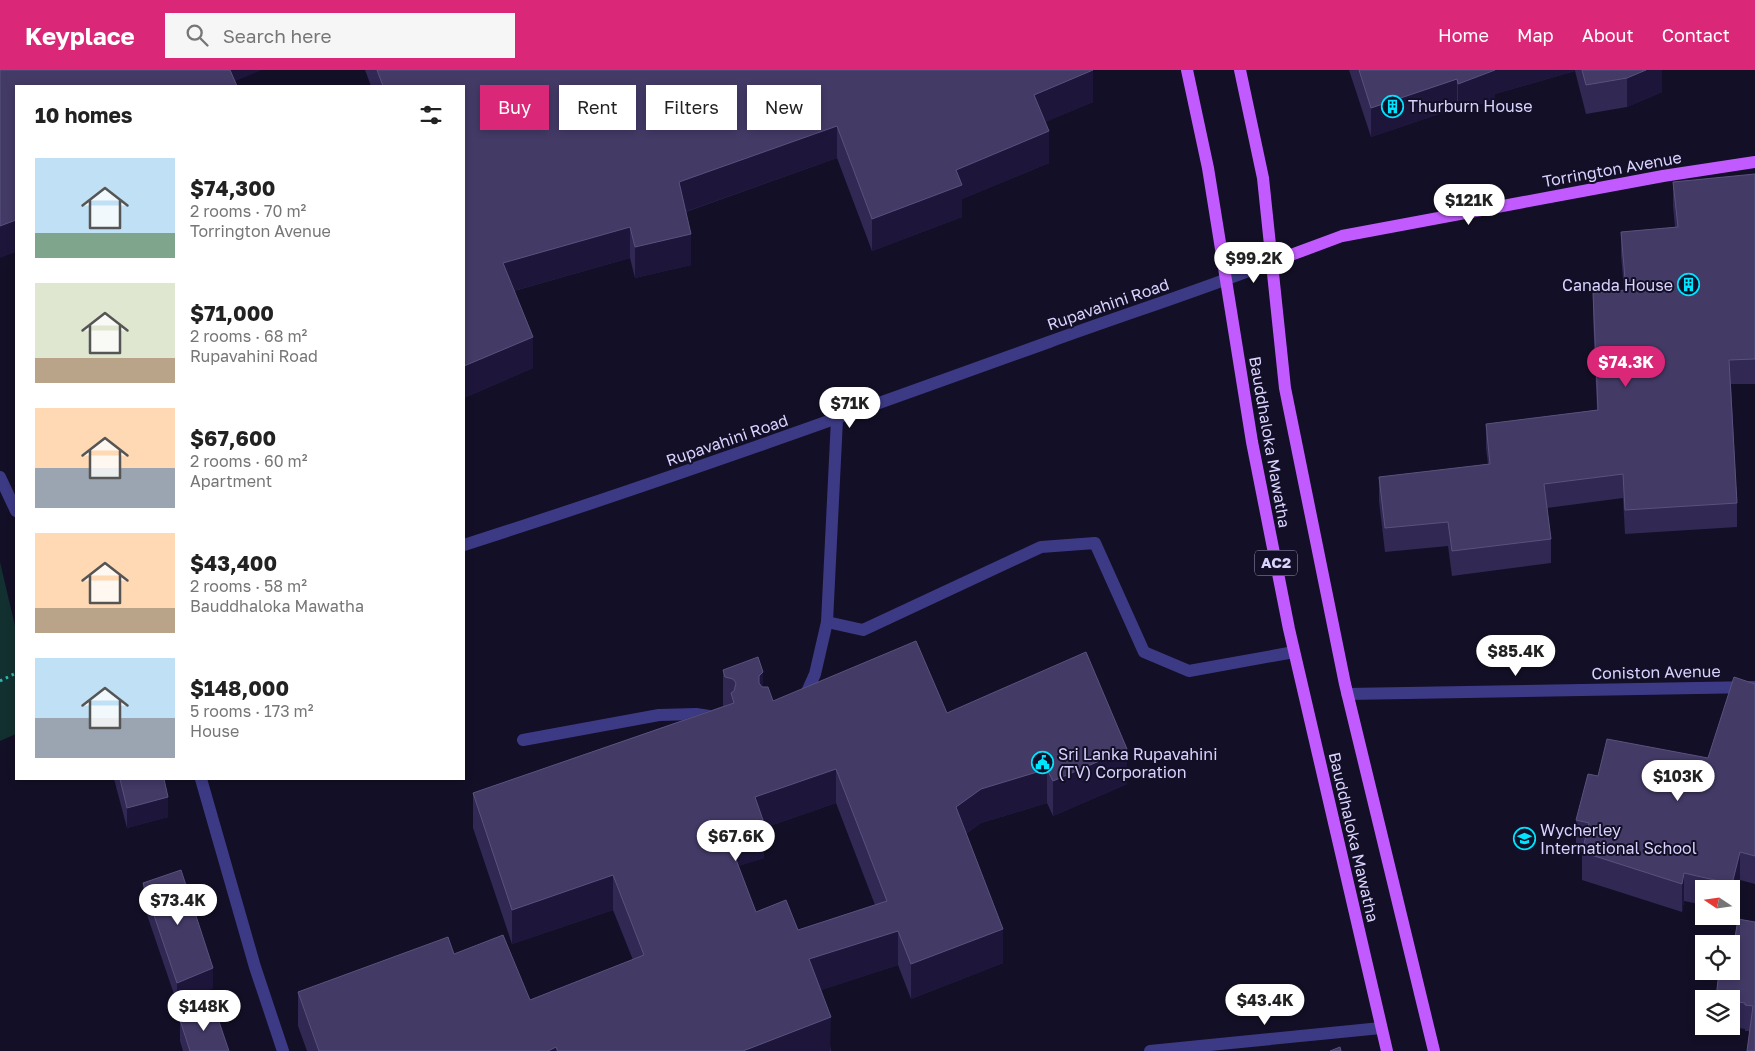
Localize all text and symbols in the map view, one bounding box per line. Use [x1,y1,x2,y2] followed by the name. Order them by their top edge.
[165,13,515,58] search box
[25,21,135,50] text: Keyplace
[183,21,211,49] icon: search
[223,24,332,47] text: Search here
[1438,24,1489,46] text: Home
[1517,24,1554,46] text: Map
[1582,24,1634,46] text: About
[1662,24,1730,46] text: Contact
[480,85,549,130] chip: Buy
[559,85,636,130] chip: Rent
[646,85,737,130] chip: Filters
[747,85,821,130] chip: New
[1380,94,1404,118] building icon: Thurburn House
[1408,96,1532,116] place label: Thurburn House
[417,101,445,129] icon: filters
[35,102,133,128] text: 10 homes
[1541,147,1683,191] street label: Torrington Avenue
[190,175,275,201] text: $74,300
[75,178,135,238] icon: home
[1434,184,1504,226] pin: $121K
[1445,190,1493,210] text: $121K
[190,201,306,221] text: 2 rooms · 70 m²
[190,221,331,241] text: Torrington Avenue
[1213,242,1295,284] pin: $99.2K
[1225,248,1283,268] text: $99.2K
[1677,273,1701,297] building icon: Canada House
[1044,274,1172,334] street label: Rupavahini Road
[1562,275,1673,295] place label: Canada House
[190,300,274,326] text: $71,000
[75,303,135,363] icon: home
[190,326,307,346] text: 2 rooms · 68 m²
[190,346,318,366] text: Rupavahini Road
[1585,346,1667,388] pin: $74.3K
[1598,352,1654,372] text: $74.3K
[1245,355,1295,529] street label: Bauddhaloka Mawatha
[820,386,880,429] pin: $71K
[830,393,870,413] text: $71K
[663,410,791,470] street label: Rupavahini Road
[190,425,276,451] text: $67,600
[75,428,135,488] icon: home
[190,451,308,471] text: 2 rooms · 60 m²
[190,471,272,491] text: Apartment
[190,550,277,576] text: $43,400
[1255,550,1297,576] road number: AC2
[75,553,135,613] icon: home
[190,576,307,596] text: 2 rooms · 58 m²
[190,596,364,616] text: Bauddhaloka Mawatha
[1475,634,1557,677] pin: $85.4K
[1487,641,1545,661] text: $85.4K
[1591,661,1721,683] street label: Coniston Avenue
[190,675,289,701] text: $148,000
[75,678,135,738] icon: home
[190,701,314,721] text: 5 rooms · 173 m²
[190,721,239,741] text: House
[1058,744,1217,782] place label: Sri Lanka Rupavahini (TV) Corporation
[1325,750,1383,924] street label: Bauddhaloka Mawatha
[1030,751,1054,775] public building icon: Sri Lanka Rupavahini (TV) Corporation
[1643,760,1713,802] pin: $103K
[1653,766,1703,786] text: $103K
[695,820,777,862] pin: $67.6K
[1540,820,1697,858] place label: Wycherley International School
[708,826,764,846] text: $67.6K
[1512,827,1536,851] school or university icon: Wycherley International School
[1695,880,1740,925] north arrow
[1695,880,1740,1035] map controls
[137,884,219,926] pin: $73.4K
[150,890,206,910] text: $73.4K
[1695,935,1740,980] button: locate
[1224,984,1306,1026] pin: $43.4K
[169,990,239,1032] pin: $148K
[1236,990,1294,1010] text: $43.4K
[1695,990,1740,1035] button: layers
[179,996,229,1016] text: $148K

